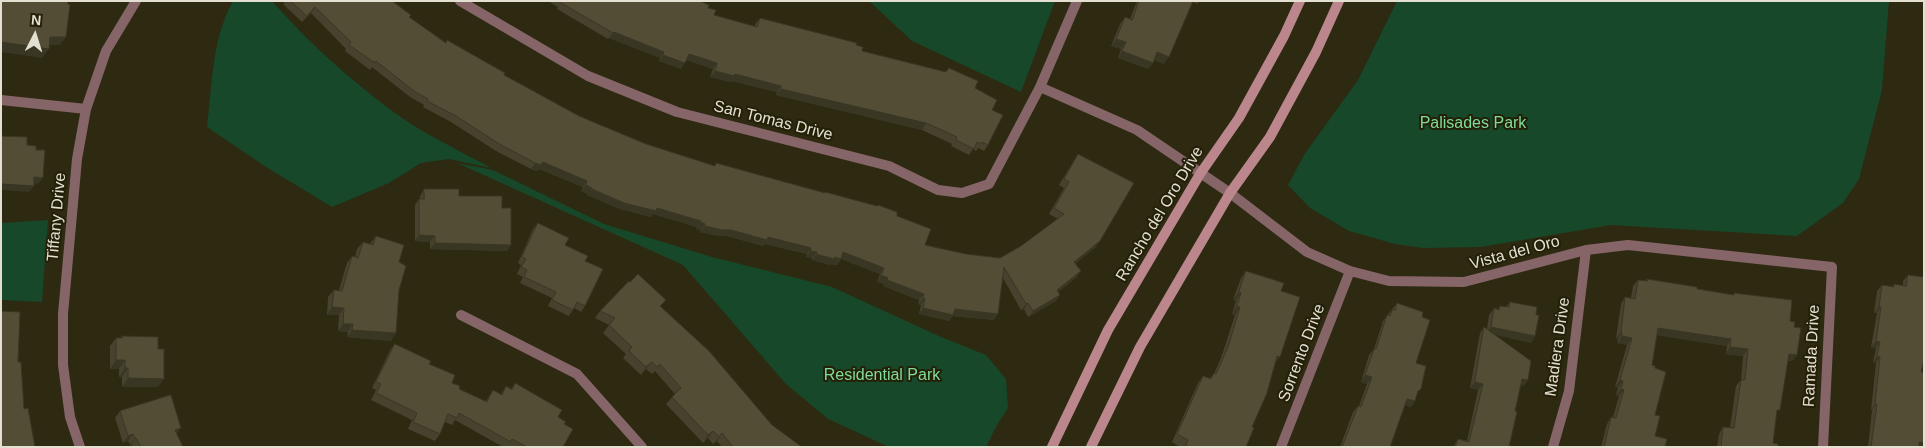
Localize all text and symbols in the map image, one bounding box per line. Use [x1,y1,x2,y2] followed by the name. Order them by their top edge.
[10,10,60,60] north arrow
[31,12,42,28] text: N
[712,97,834,145] street label: San Tomas Drive
[1420,114,1526,134] park label: Palisades Park
[1112,143,1208,285] street label: Rancho del Oro Drive
[44,172,70,262] street label: Tiffany Drive
[1468,232,1562,274] street label: Vista del Oro
[1542,296,1574,398] street label: Madiera Drive
[1275,301,1329,405] street label: Sorrento Drive
[1800,304,1824,408] street label: Ramada Drive
[824,366,940,386] park label: Residential Park

